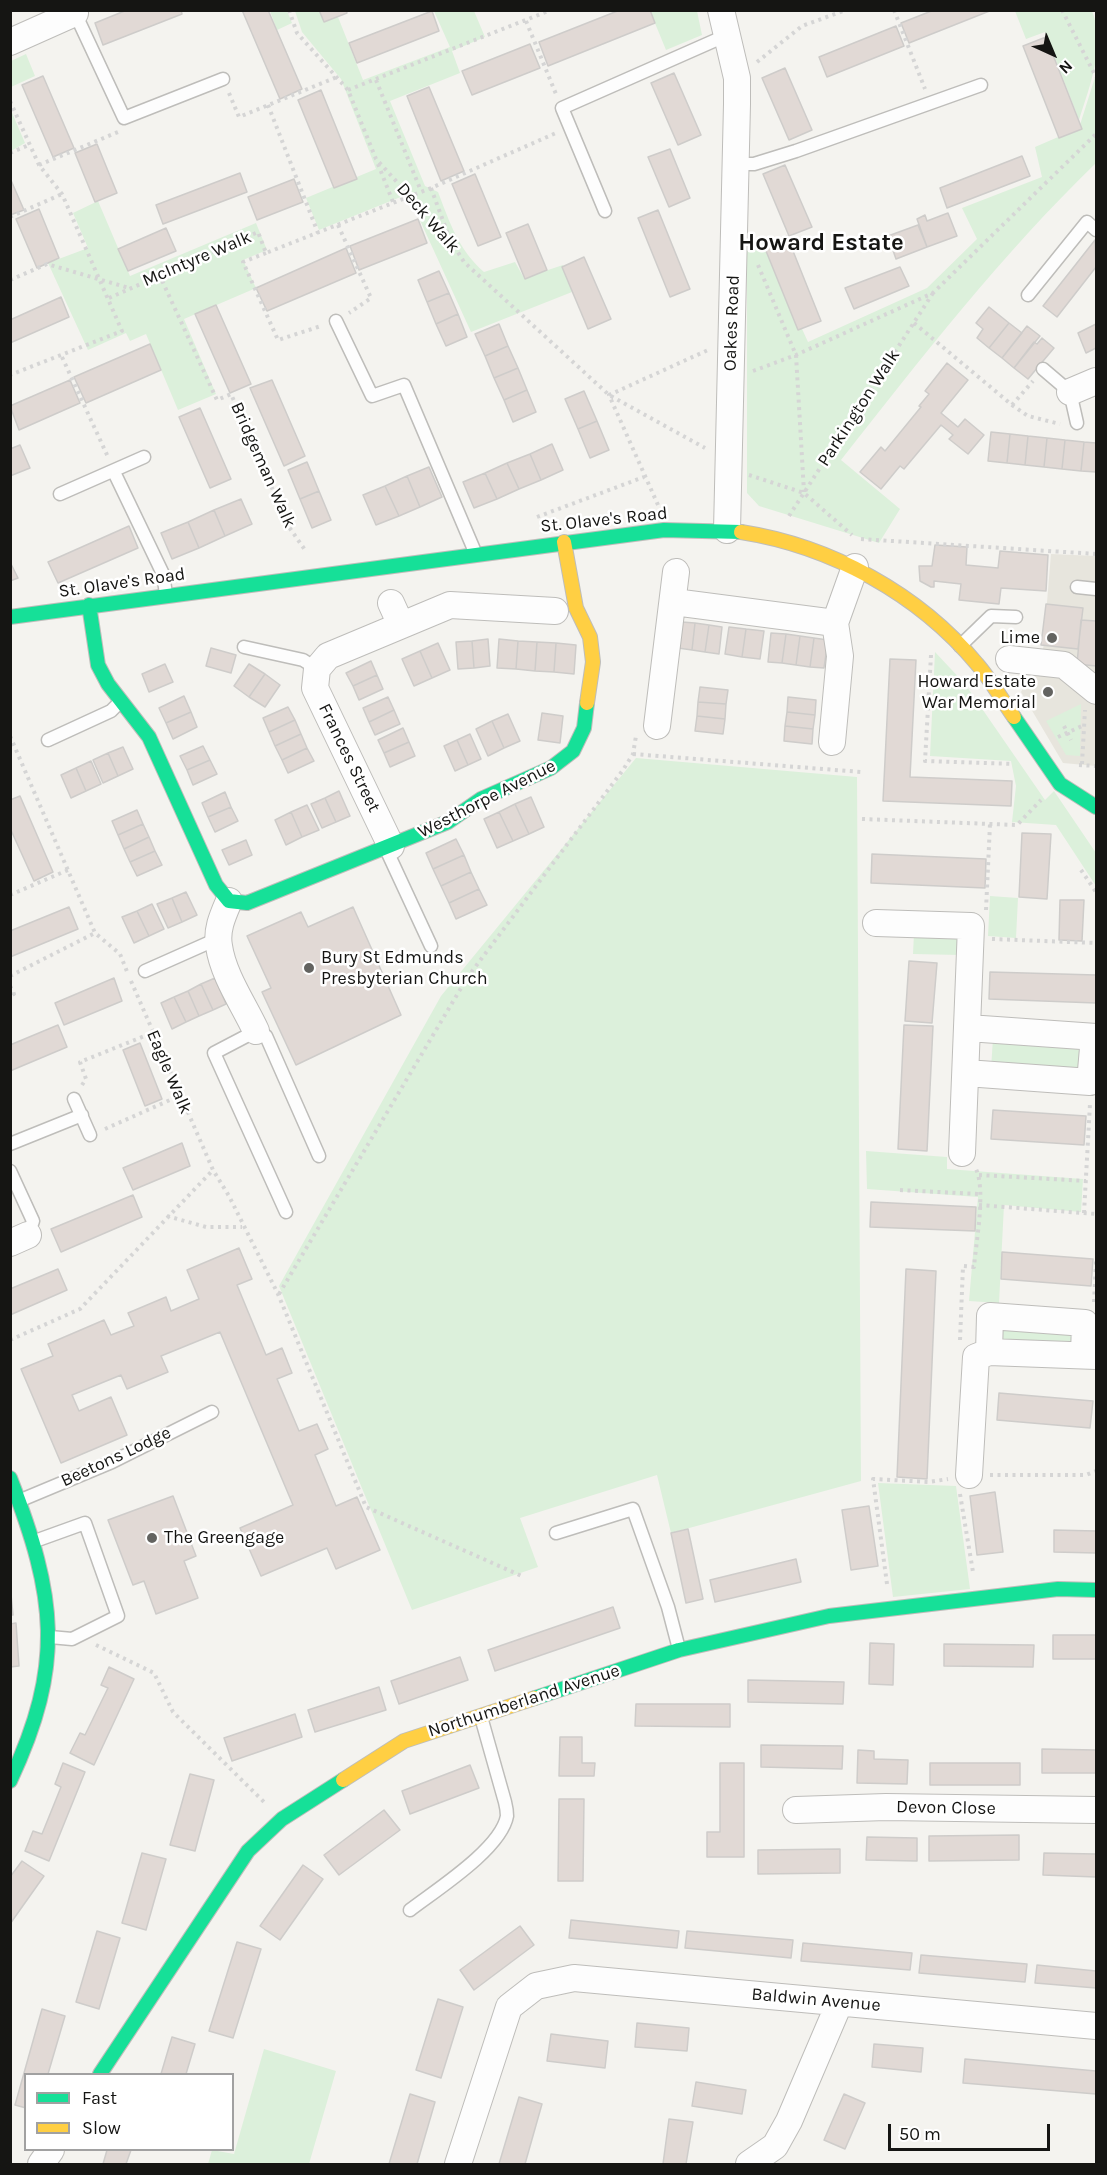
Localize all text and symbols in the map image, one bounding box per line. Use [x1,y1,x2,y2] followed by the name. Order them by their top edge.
[1023,24,1083,84] north arrow
[1055,56,1077,78] text: N
[392,179,464,257] street label: Deck Walk
[139,226,255,292] street label: McIntyre Walk
[738,229,904,257] district label: Howard Estate
[720,275,744,371] street label: Oakes Road
[813,345,905,471] street label: Parkington Walk
[226,399,300,531] street label: Bridgeman Walk
[539,503,669,537] street label: St. Olave's Road
[57,563,187,603] street label: St. Olave's Road
[1000,627,1040,649] place label: Lime
[1045,631,1059,645] marker: Lime
[917,671,1036,714] place label: Howard Estate War Memorial
[1041,685,1055,699] marker: Howard Estate War Memorial
[313,700,385,816] street label: Frances Street
[415,755,559,843] street label: Westhorpe Avenue
[321,947,488,990] place label: Bury St Edmunds Presbyterian Church
[302,961,316,975] marker: Bury St Edmunds Presbyterian Church
[142,1027,196,1117] street label: Eagle Walk
[57,1422,175,1492] street label: Beetons Lodge
[164,1527,284,1549] place label: The Greengage
[145,1531,159,1545] marker: The Greengage
[425,1660,623,1742] street label: Northumberland Avenue
[896,1796,996,1820] street label: Devon Close
[751,1984,881,2016] street label: Baldwin Avenue
[24,2073,234,2151] legend
[82,2087,117,2109] text: Fast
[891,2112,1053,2150] scale bar
[82,2117,121,2139] text: Slow
[899,2123,941,2145] text: 50 m

